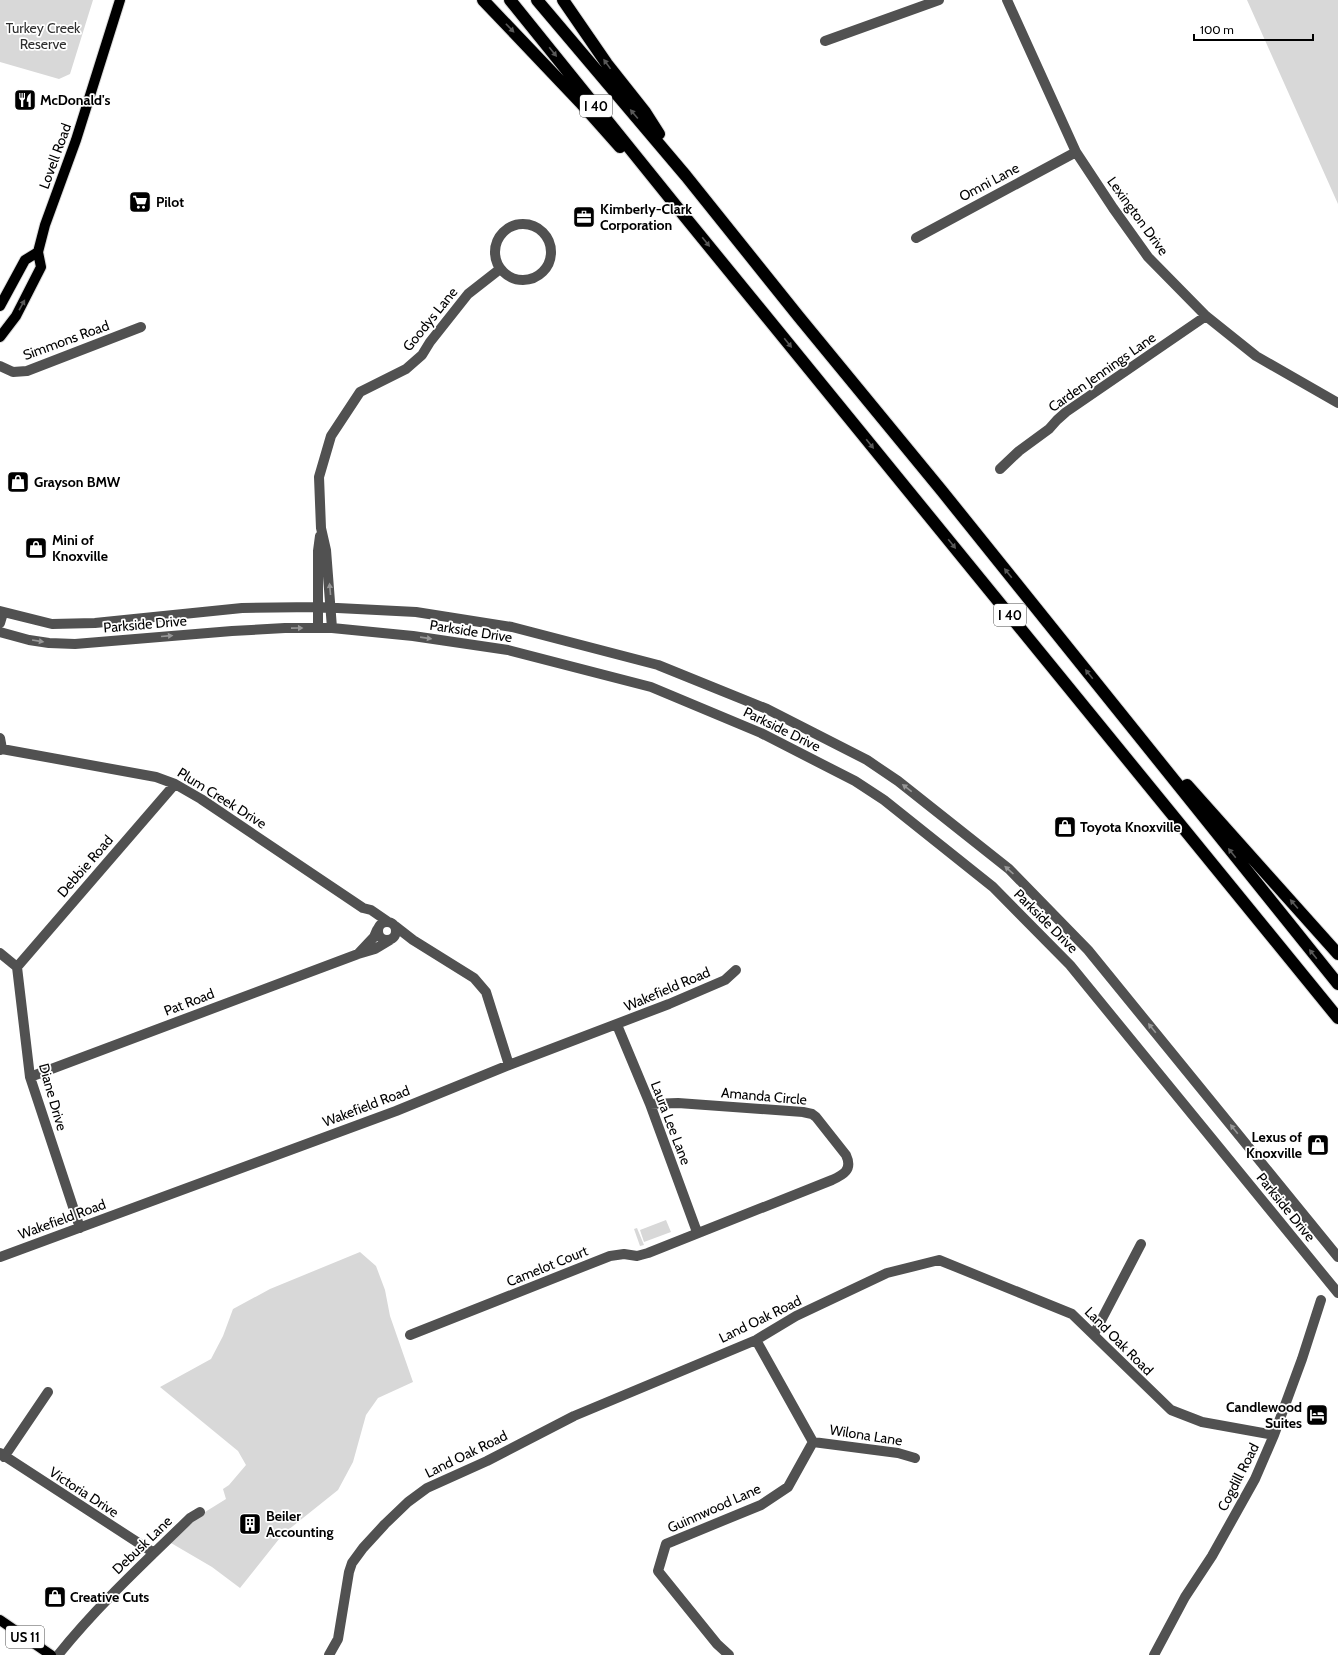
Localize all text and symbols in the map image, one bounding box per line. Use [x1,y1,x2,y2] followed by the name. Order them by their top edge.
[1194,16,1313,42] scale bar
[6,19,81,53] park label: Turkey Creek Reserve
[1200,22,1234,37] text: 100 m
[505,23,514,33] one-way arrow
[548,47,557,57] one-way arrow
[603,58,611,69] one-way arrow
[12,87,38,113] restaurant icon: McDonald's
[40,91,110,109] place label: McDonald's
[580,95,612,117] road number: I 40
[629,108,638,119] one-way arrow
[35,121,75,191] street label: Lovell Road
[956,159,1022,205] street label: Omni Lane
[1103,173,1173,259] street label: Lexington Drive
[127,189,153,215] supermarket icon: Pilot
[156,193,184,211] place label: Pilot
[600,200,692,234] place label: Kimberly-Clark Corporation
[571,204,597,230] office icon: Kimberly-Clark Corporation
[701,237,710,248] one-way arrow
[399,283,461,355] street label: Goodys Lane
[18,299,25,311] one-way arrow
[20,316,112,364] street label: Simmons Road
[1045,328,1159,416] street label: Carden Jennings Lane
[784,338,792,348] one-way arrow
[866,438,875,449] one-way arrow
[5,469,31,495] shop icon: Grayson BMW
[34,473,121,491] place label: Grayson BMW
[52,531,108,565] place label: Mini of Knoxville
[23,535,49,561] shop icon: Mini of Knoxville
[948,539,957,550] one-way arrow
[1004,567,1012,578] one-way arrow
[326,583,333,595] one-way arrow
[994,604,1026,626] road number: I 40
[103,611,187,637] street label: Parkside Drive
[428,616,514,646] street label: Parkside Drive
[291,625,304,631] one-way arrow
[161,633,173,640] one-way arrow
[420,635,433,641] one-way arrow
[32,638,44,644] one-way arrow
[1085,669,1094,680] one-way arrow
[741,703,823,755] street label: Parkside Drive
[174,763,270,833] street label: Plum Creek Drive
[902,784,913,793] one-way arrow
[1052,814,1078,840] shop icon: Toyota Knoxville
[1080,818,1181,836] place label: Toyota Knoxville
[53,831,117,901] street label: Debbie Road
[1227,847,1236,858] one-way arrow
[1004,866,1013,875] one-way arrow
[1010,885,1082,957] street label: Parkside Drive
[1289,899,1298,909] one-way arrow
[1309,948,1318,959] one-way arrow
[621,963,713,1015] street label: Wakefield Road
[161,984,217,1020] street label: Pat Road
[1148,1023,1157,1034] one-way arrow
[35,1061,71,1133] street label: Diane Drive
[647,1079,695,1167] street label: Laura Lee Lane
[320,1081,412,1131] street label: Wakefield Road
[720,1083,808,1109] street label: Amanda Circle
[1230,1124,1239,1135] one-way arrow
[1246,1128,1302,1162] place label: Lexus of Knoxville
[1305,1132,1331,1158] shop icon: Lexus of Knoxville
[1253,1169,1319,1245] street label: Parkside Drive
[16,1195,108,1243] street label: Wakefield Road
[504,1241,591,1290] street label: Camelot Court
[716,1291,804,1347] street label: Land Oak Road
[1081,1303,1157,1379] street label: Land Oak Road
[1226,1398,1302,1432] place label: Candlewood Suites
[1304,1402,1330,1428] hotel icon: Candlewood Suites
[828,1420,904,1450] street label: Wilona Lane
[422,1426,510,1482] street label: Land Oak Road
[1213,1440,1263,1514] street label: Cogdill Road
[46,1463,122,1521] street label: Victoria Drive
[665,1479,763,1537] street label: Guinnwood Lane
[266,1507,333,1541] place label: Beiler Accounting
[237,1511,263,1537] building icon: Beiler Accounting
[108,1512,176,1578] street label: Debusk Lane
[42,1584,68,1610] shop icon: Creative Cuts
[70,1588,149,1606] place label: Creative Cuts
[6,1626,44,1648] road number: US 11

